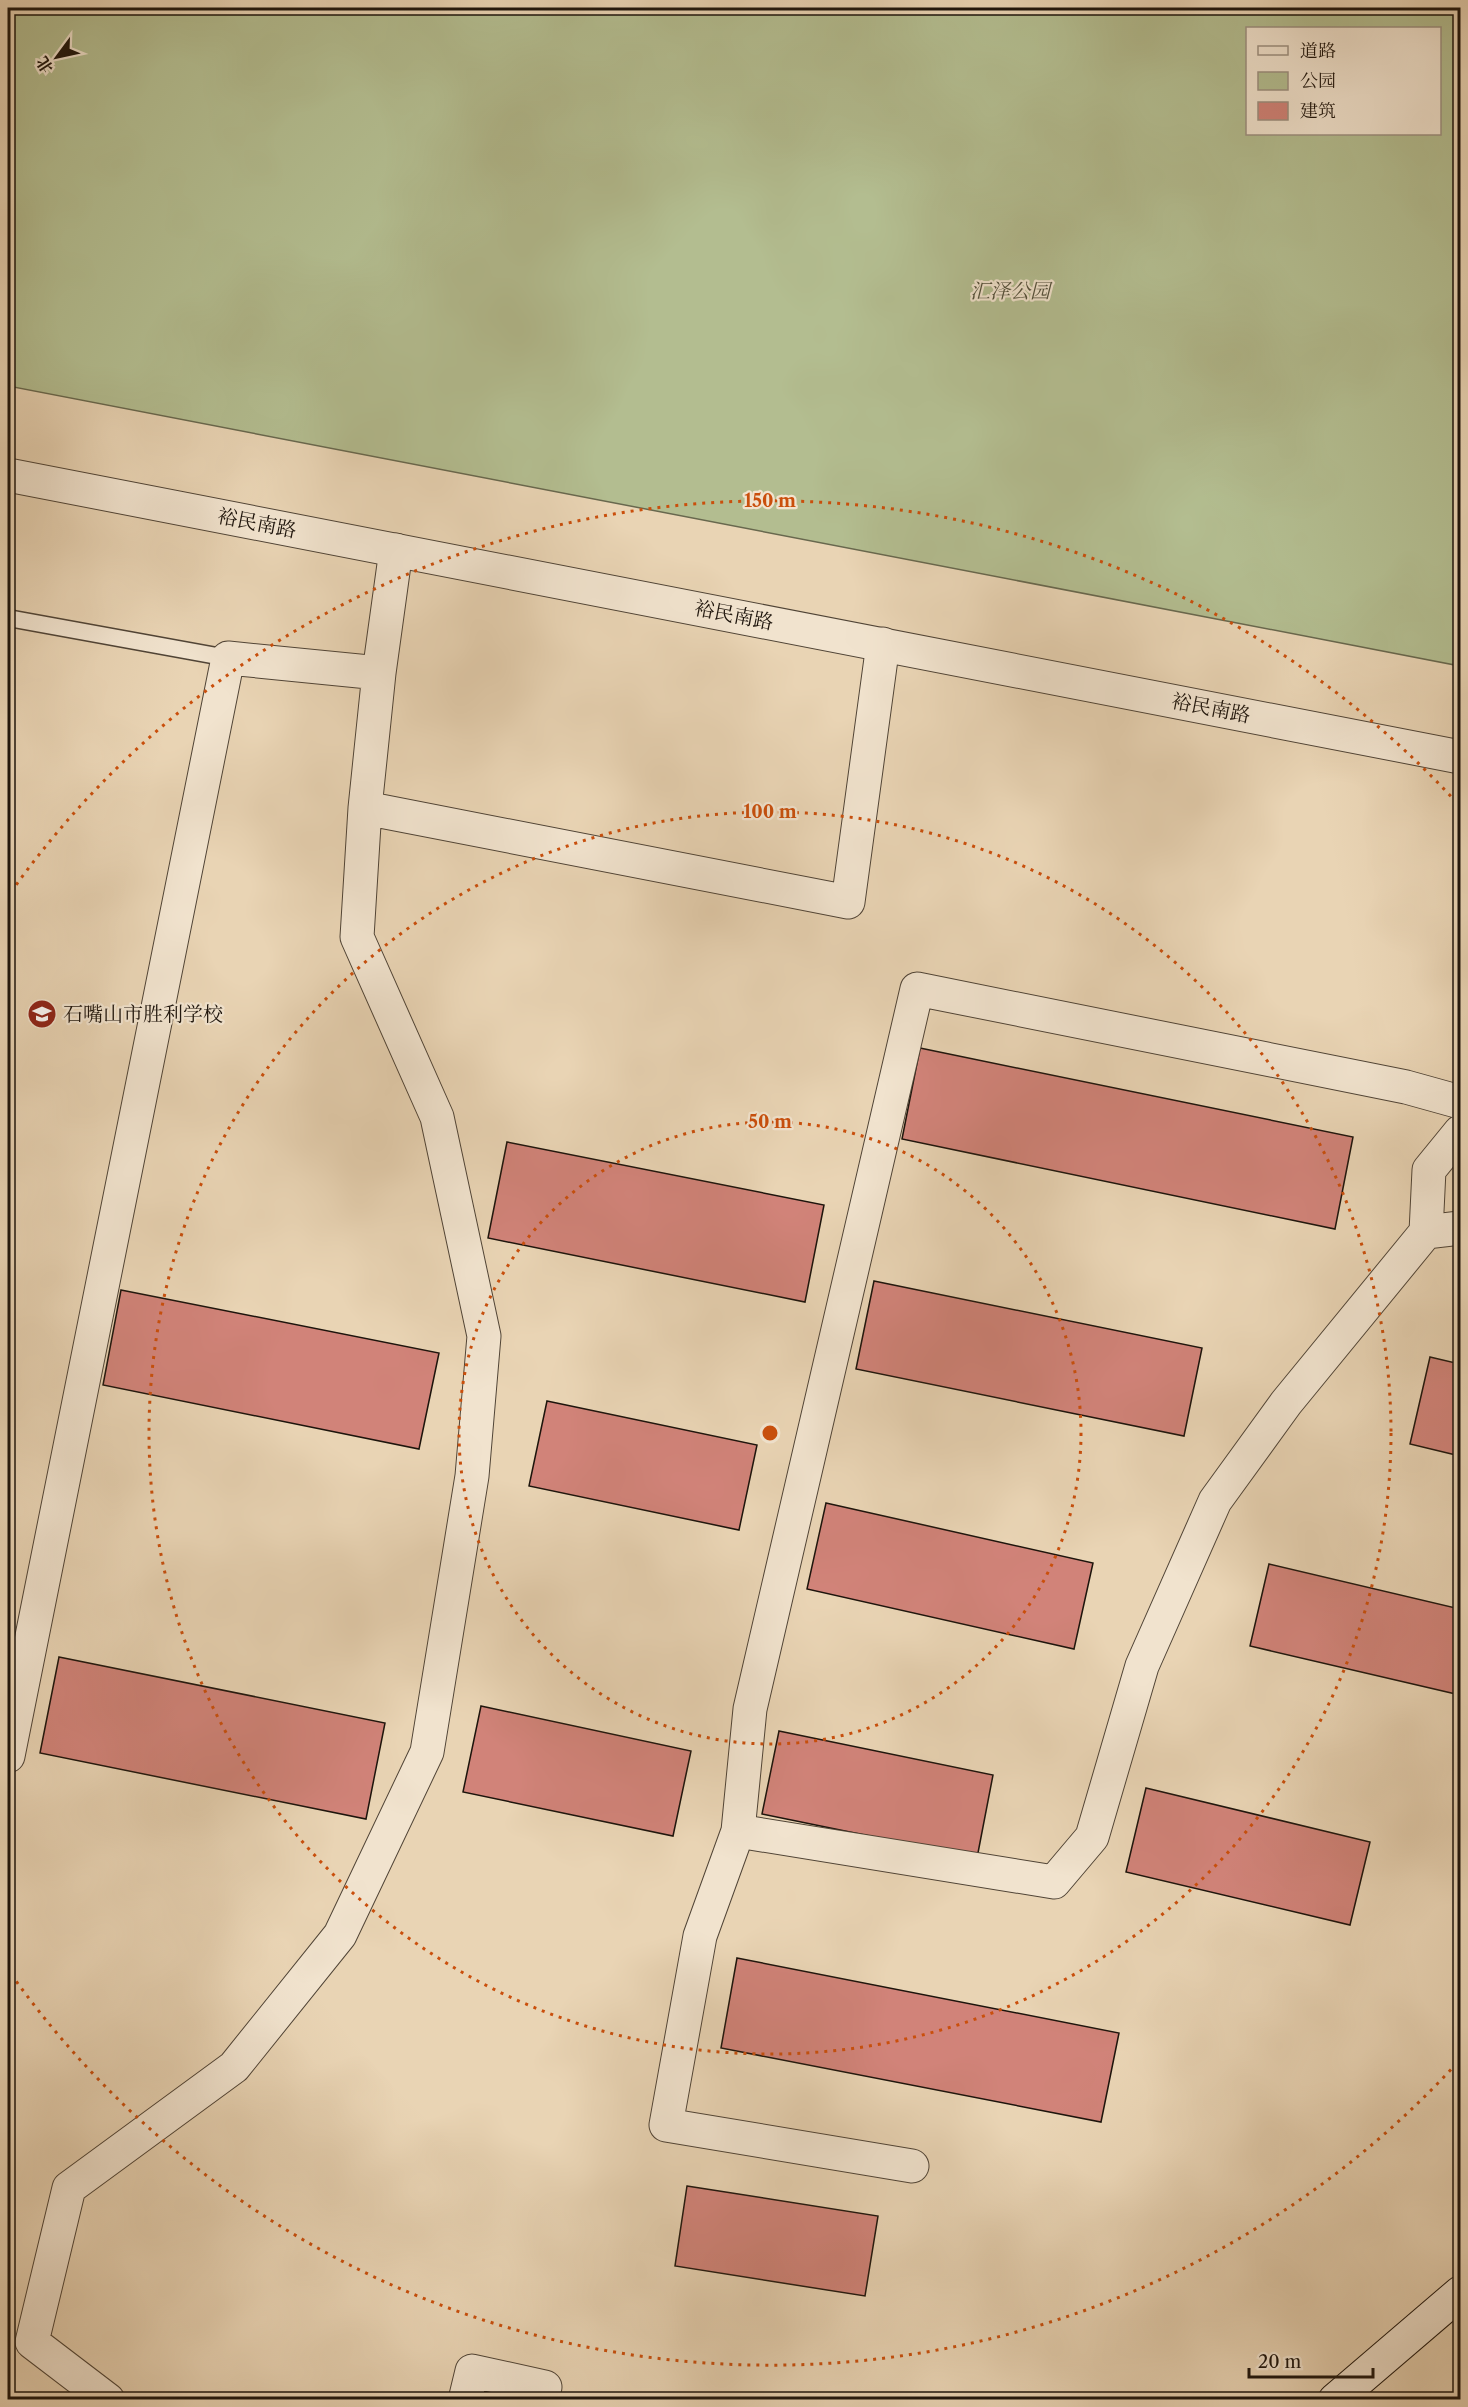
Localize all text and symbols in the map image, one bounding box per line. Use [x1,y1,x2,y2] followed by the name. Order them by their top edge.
[27,27,87,87] north arrow
[1246,27,1441,135] legend
[1300,40,1336,62] text: 道路
[32,53,57,77] text: 北
[1300,70,1336,92] text: 公园
[1300,100,1336,122] text: 建筑
[970,279,1053,303] park label: 汇泽公园
[744,490,796,512] text: 150 m
[215,504,299,542] street label: 裕民南路
[692,596,776,634] street label: 裕民南路
[1169,689,1253,727] street label: 裕民南路
[743,801,797,823] text: 100 m
[26,998,58,1030] school or university icon: 石嘴山市胜利学校
[63,1002,223,1026] place label: 石嘴山市胜利学校
[748,1111,792,1133] text: 50 m
[760,1423,780,1443] centre of rings
[1249,2341,1374,2379] scale bar
[1258,2351,1302,2373] text: 20 m

